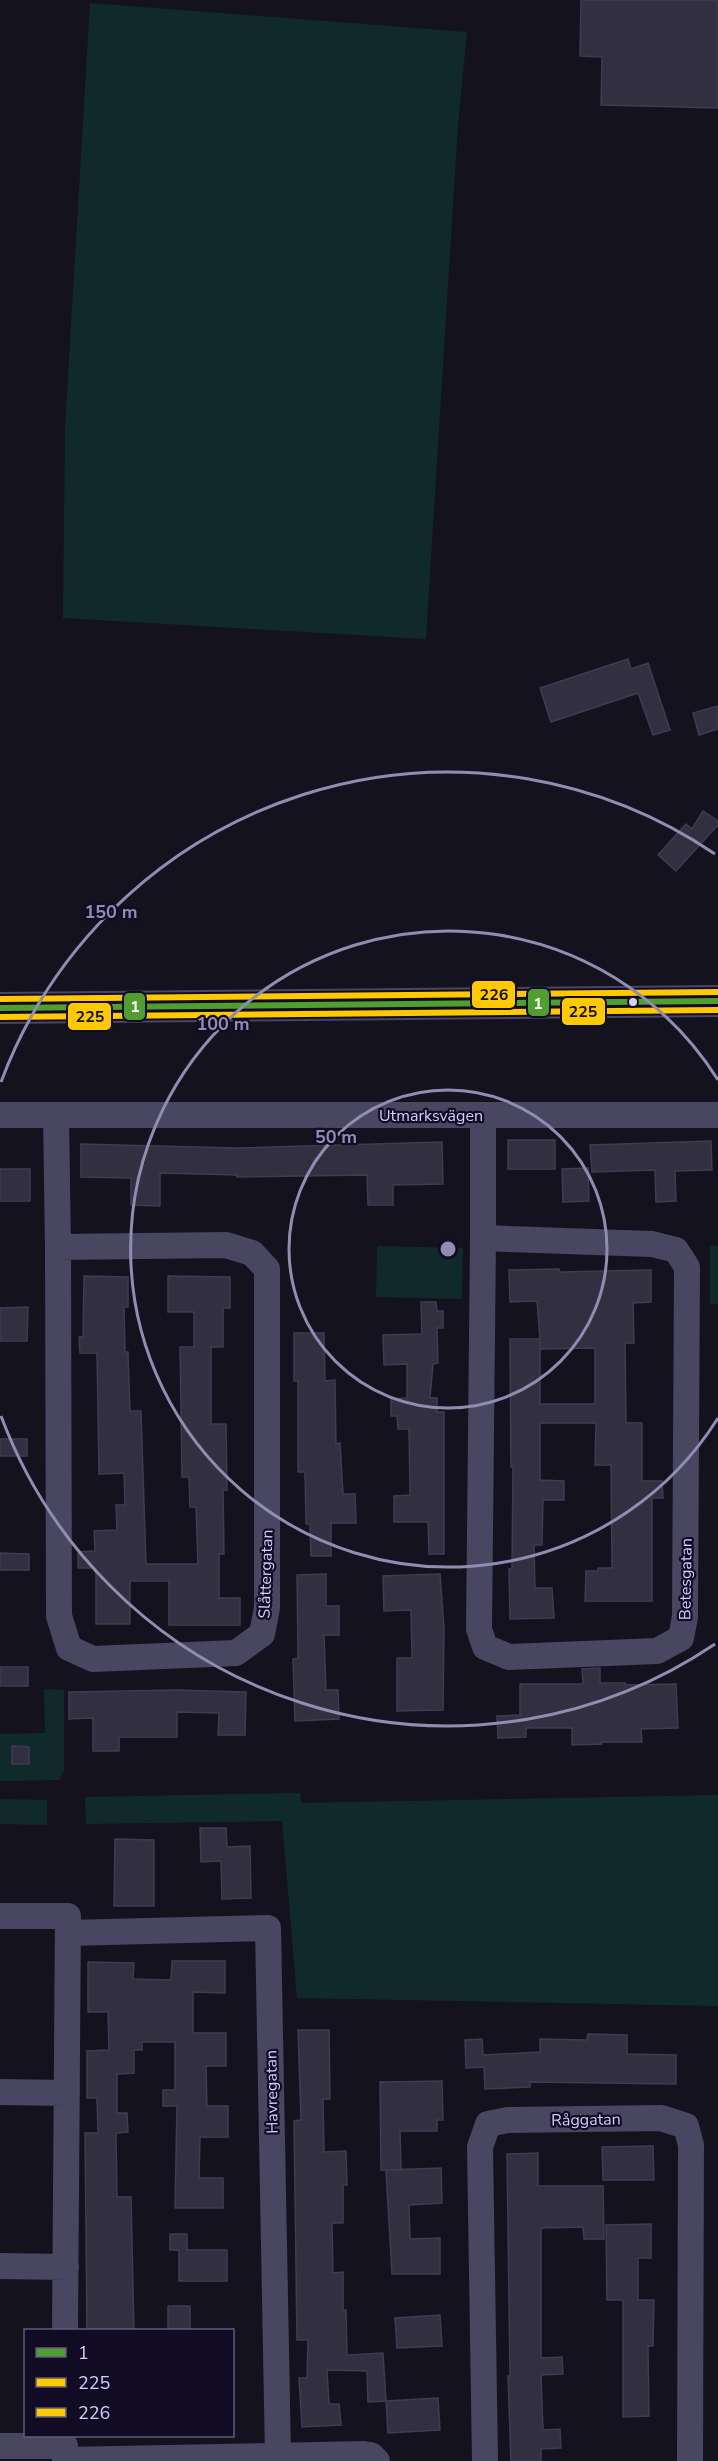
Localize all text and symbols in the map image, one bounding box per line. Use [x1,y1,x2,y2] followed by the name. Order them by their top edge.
[84,900,138,924] text: 150 m
[471,980,516,1009] line badge: 226
[480,984,508,1006] text: 226
[527,988,550,1017] line badge: 1
[123,992,146,1021] line badge: 1
[533,993,543,1015] text: 1
[130,996,140,1018] text: 1
[627,996,639,1008] unlabelled marker
[561,997,606,1026] line badge: 225
[569,1001,597,1023] text: 225
[67,1002,112,1031] line badge: 225
[76,1006,104,1028] text: 225
[196,1012,250,1036] text: 100 m
[379,1105,483,1127] street label: Utmarksvägen
[315,1125,357,1149] text: 50 m
[438,1239,458,1259] centre of rings
[253,1529,279,1619] street label: Slåttergatan
[674,1538,698,1620] street label: Betesgatan
[260,2050,284,2134] street label: Havregatan
[551,2108,621,2132] street label: Råggatan
[24,2329,234,2437] legend
[78,2341,89,2365] text: 1
[78,2371,110,2395] text: 225
[78,2401,110,2425] text: 226

